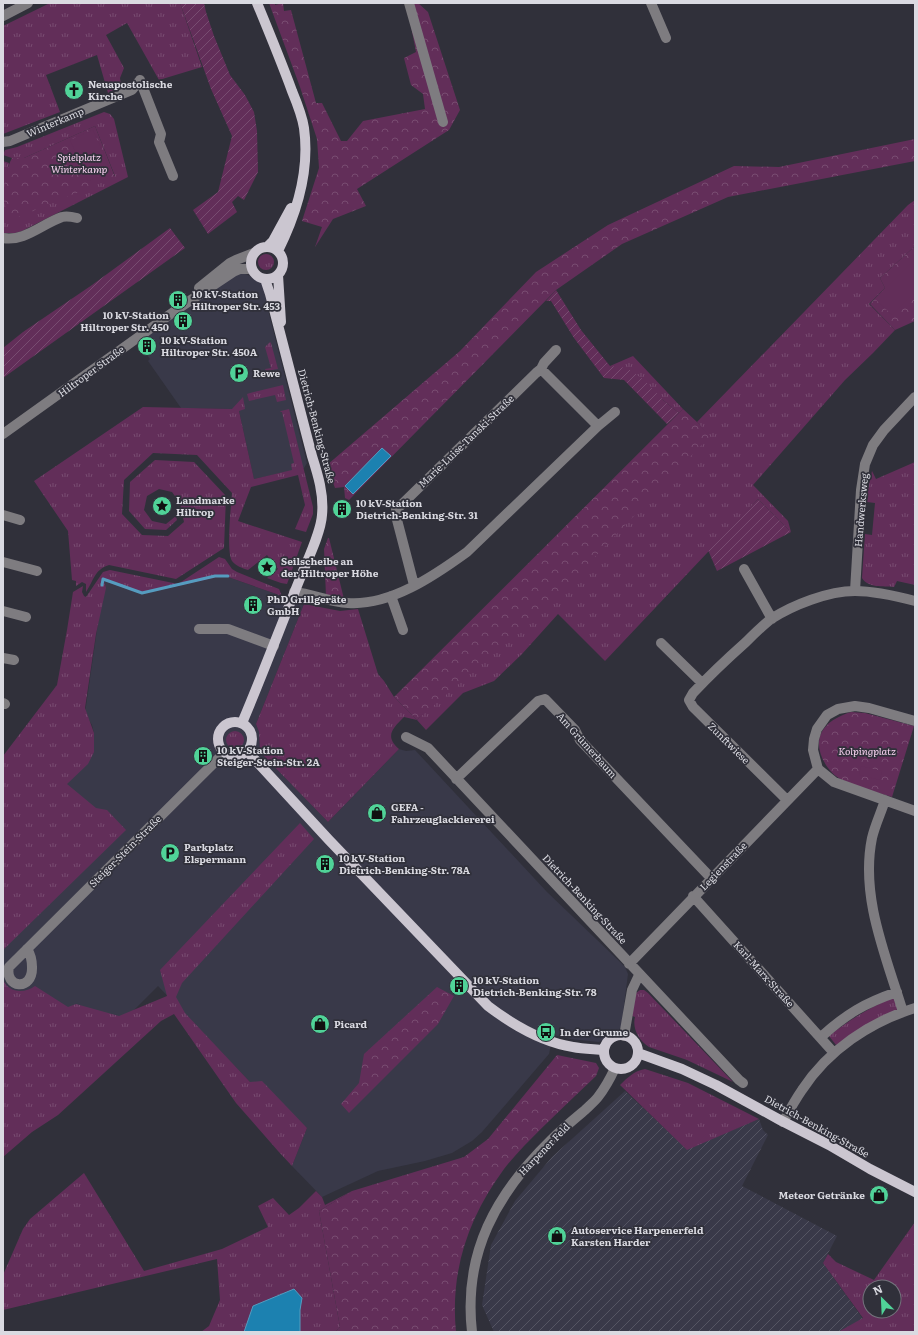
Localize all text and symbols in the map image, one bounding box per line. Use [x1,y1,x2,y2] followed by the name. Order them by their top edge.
[88,76,173,103] place label: Neuapostolische Kirche
[63,79,85,101] church icon: Neuapostolische Kirche
[24,103,86,140] street label: Winterkamp
[51,149,108,176] park label: Spielplatz Winterkamp
[192,286,281,313] place label: 10 kV-Station Hiltroper Str. 453
[167,289,189,311] building icon: 10 kV-Station Hiltroper Str. 453
[80,307,169,334] place label: 10 kV-Station Hiltroper Str. 450
[172,310,194,332] building icon: 10 kV-Station Hiltroper Str. 450
[161,332,258,359] place label: 10 kV-Station Hiltroper Str. 450A
[136,335,158,357] building icon: 10 kV-Station Hiltroper Str. 450A
[54,341,127,400] street label: Hiltroper Straße
[228,362,250,384] parking icon: Rewe
[253,365,281,380] place label: Rewe
[295,367,340,485] street label: Dietrich-Benking-Straße
[414,391,517,490] street label: Marie-Luise-Tanski-Straße
[850,472,871,548] street label: Handwerksweg
[176,492,235,519] place label: Landmarke Hiltrop
[151,495,173,517] place icon: Landmarke Hiltrop
[356,495,478,522] place label: 10 kV-Station Dietrich-Benking-Str. 31
[331,498,353,520] building icon: 10 kV-Station Dietrich-Benking-Str. 31
[281,553,379,580] place label: Seilscheibe an der Hiltroper Höhe
[256,556,278,578] place icon: Seilscheibe an der Hiltroper Höhe
[267,591,347,618] place label: PhD Grillgeräte GmbH
[242,594,264,616] building icon: PhD Grillgeräte GmbH
[554,708,621,781] street label: Am Grümerbaum
[705,718,754,767] street label: Zunftwiese
[217,742,320,769] place label: 10 kV-Station Steiger-Stein-Str. 2A
[838,743,896,758] park label: Kolpingplatz
[192,745,214,767] building icon: 10 kV-Station Steiger-Stein-Str. 2A
[391,799,495,826] place label: GEFA - Fahrzeuglackiererei
[366,802,388,824] shop icon: GEFA - Fahrzeuglackiererei
[85,811,164,890] street label: Steiger-Stein-Straße
[696,838,750,893] street label: Legienstraße
[184,839,246,866] place label: Parkplatz Elspermann
[159,842,181,864] parking icon: Parkplatz Elspermann
[339,850,471,877] place label: 10 kV-Station Dietrich-Benking-Str. 78A
[540,850,631,947] street label: Dietrich-Benking-Straße
[314,853,336,875] building icon: 10 kV-Station Dietrich-Benking-Str. 78A
[730,937,798,1010] street label: Karl-Marx-Straße
[473,972,597,999] place label: 10 kV-Station Dietrich-Benking-Str. 78
[448,975,470,997] building icon: 10 kV-Station Dietrich-Benking-Str. 78
[309,1013,331,1035] shop icon: Picard
[334,1016,368,1031] place label: Picard
[535,1021,557,1043] bus stop icon: In der Grume
[560,1024,628,1039] place label: In der Grume
[762,1090,872,1161] street label: Dietrich-Benking-Straße
[515,1119,573,1178] street label: Harpener Feld
[868,1184,890,1206] shop icon: Meteor Getränke
[778,1187,865,1202] place label: Meteor Getränke
[571,1222,704,1249] place label: Autoservice Harpenerfeld Karsten Harder
[546,1225,568,1247] shop icon: Autoservice Harpenerfeld Karsten Harder
[862,1279,902,1319] north arrow
[870,1280,885,1298] text: N

